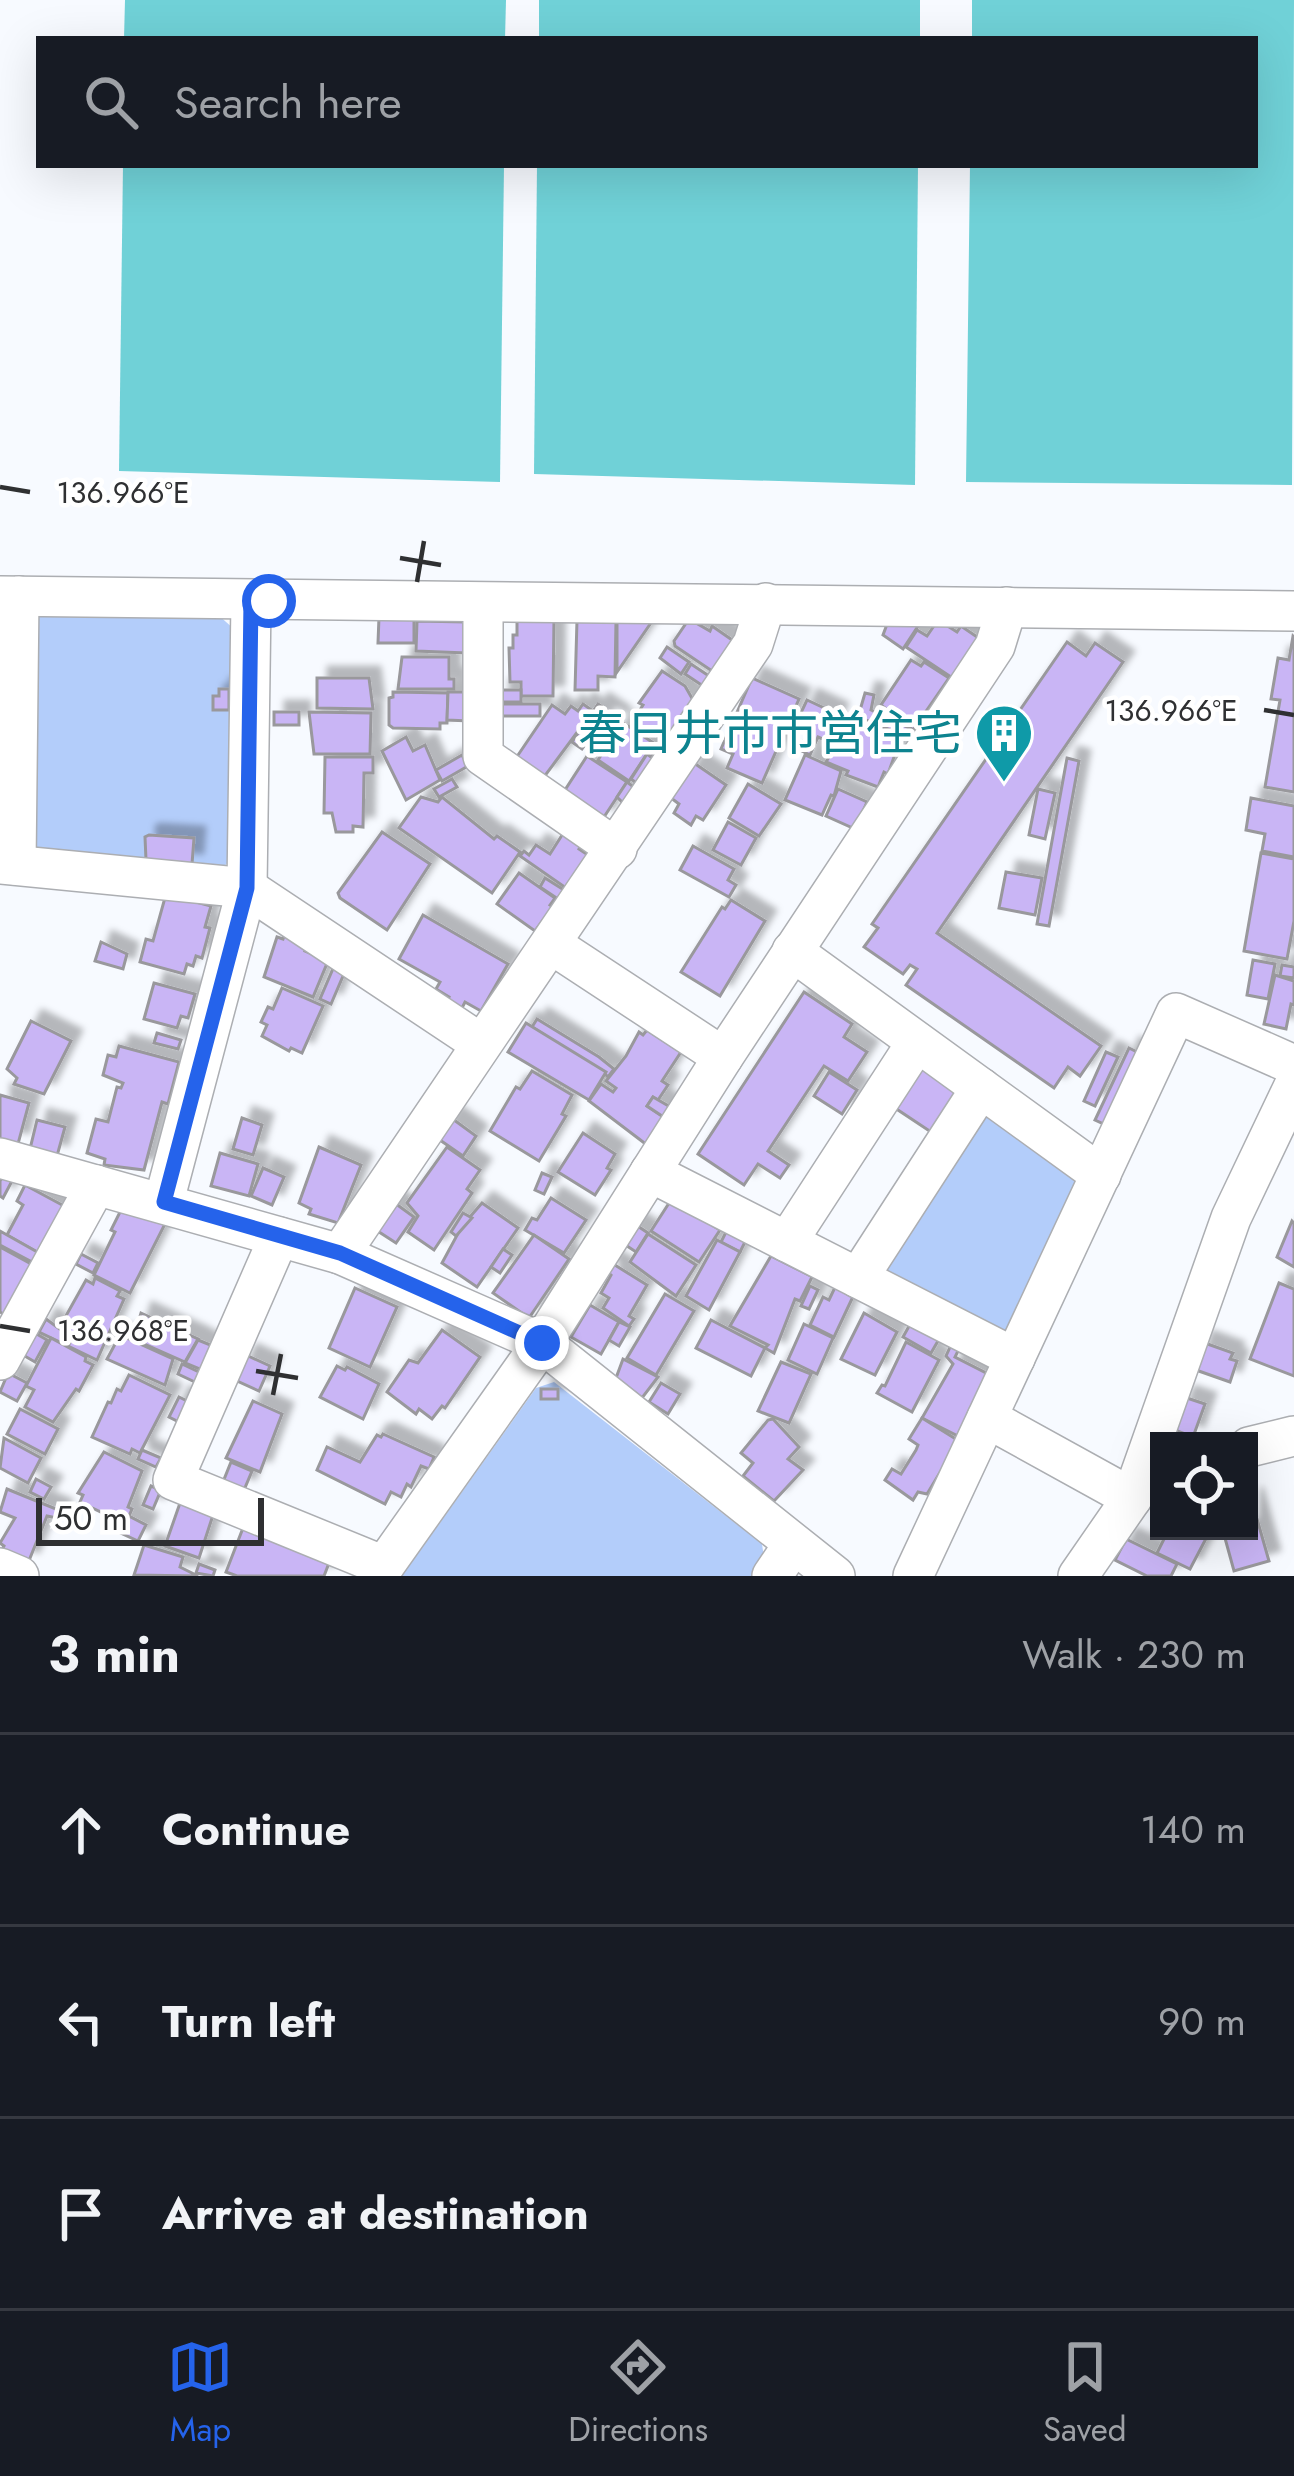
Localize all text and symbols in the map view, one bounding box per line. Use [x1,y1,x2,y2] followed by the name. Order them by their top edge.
[36,36,1258,168] search box
[78,69,144,135] icon: search
[174,70,402,135] text: Search here
[57,471,189,514] text: 136.966°E
[242,574,296,628] route start
[1105,689,1237,732] text: 136.966°E
[578,699,962,768] place label: 春日井市市営住宅
[973,702,1035,784] building icon: 春日井市市営住宅
[57,1309,189,1352] text: 136.968°E
[515,1316,569,1370] route end
[1150,1432,1258,1540] map controls
[1150,1432,1258,1540] button: locate
[36,1492,264,1545] scale bar
[54,1495,128,1542] text: 50 m
[48,1617,180,1691] text: 3 min
[1022,1626,1246,1683] text: Walk · 230 m
[48,1797,114,1863] icon: ahead
[162,1797,350,1862] text: Continue
[1140,1801,1246,1858] text: 140 m
[48,1989,114,2055] icon: left
[162,1989,335,2054] text: Turn left
[1158,1993,1246,2050] text: 90 m
[48,2181,114,2247] icon: arrive
[162,2181,589,2246] text: Arrive at destination
[167,2334,233,2453] tab: Map
[568,2334,708,2453] tab: Directions
[1043,2334,1127,2453] tab: Saved

